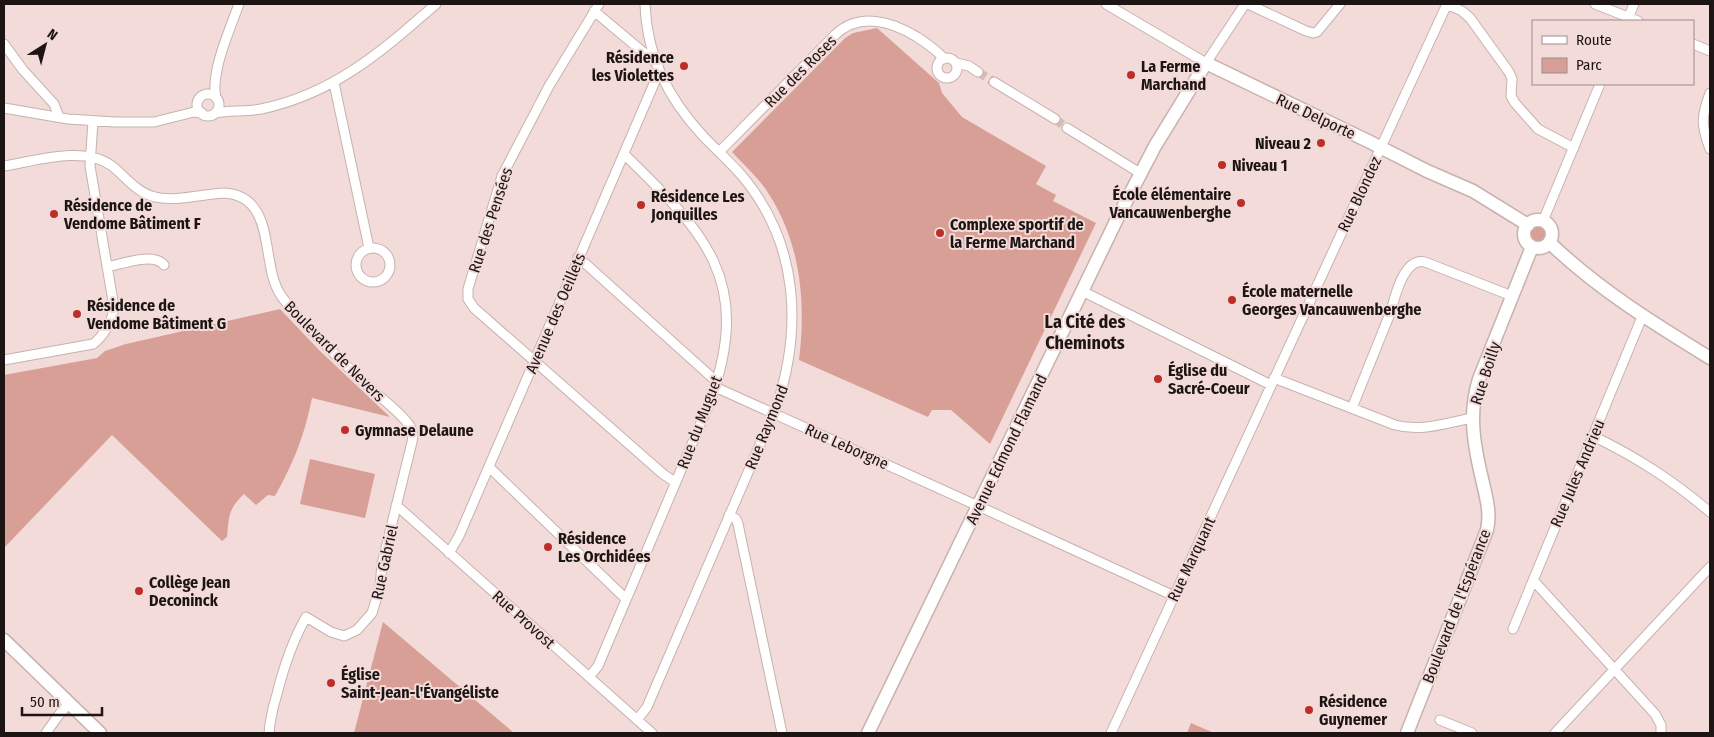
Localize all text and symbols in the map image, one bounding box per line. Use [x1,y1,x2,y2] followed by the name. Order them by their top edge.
[20,20,70,70] north arrow
[1532,20,1694,85] legend
[44,26,61,44] text: N
[760,31,841,111] street label: Rue des Roses
[1576,31,1612,49] text: Route
[592,48,674,85] place label: Résidence les Violettes
[1576,56,1602,74] text: Parc
[1141,57,1206,94] place label: La Ferme Marchand
[678,60,690,72] marker: Résidence les Violettes
[1125,69,1137,81] marker: La Ferme Marchand
[1273,90,1359,143] street label: Rue Delporte
[1255,134,1312,153] place label: Niveau 2
[1315,137,1327,149] marker: Niveau 2
[1334,153,1385,235] street label: Rue Blondez
[1232,156,1287,175] place label: Niveau 1
[1216,159,1228,171] marker: Niveau 1
[465,165,516,275] street label: Rue des Pensées
[1108,184,1231,222] place label: École élémentaire Vancauwenberghe
[650,187,745,224] place label: Résidence Les Jonquilles
[63,196,201,233] place label: Résidence de Vendome Bâtiment F
[1235,197,1247,209] marker: École élémentaire Vancauwenberghe
[635,199,647,211] marker: Résidence Les Jonquilles
[48,208,60,220] marker: Résidence de Vendome Bâtiment F
[950,215,1084,252] place label: Complexe sportif de la Ferme Marchand
[934,227,946,239] marker: Complexe sportif de la Ferme Marchand
[521,250,590,376] street label: Avenue des Oeillets
[1242,281,1421,319] place label: École maternelle Georges Vancauwenberghe
[1226,294,1238,306] marker: École maternelle Georges Vancauwenberghe
[86,296,226,333] place label: Résidence de Vendome Bâtiment G
[280,297,389,406] street label: Boulevard de Nevers
[71,308,83,320] marker: Résidence de Vendome Bâtiment G
[1045,311,1125,354] district label: La Cité des Cheminots
[1466,338,1505,407] street label: Rue Boilly
[1168,360,1250,398] place label: Église du Sacré-Coeur
[962,371,1051,528] street label: Avenue Edmond Flamand
[673,372,726,471] street label: Rue du Muguet
[1152,373,1164,385] marker: Église du Sacré-Coeur
[741,382,792,472] street label: Rue Raymond
[1546,416,1609,530] street label: Rue Jules Andrieu
[802,420,892,473] street label: Rue Leborgne
[355,421,474,440] place label: Gymnase Delaune
[339,424,351,436] marker: Gymnase Delaune
[1163,513,1220,605] street label: Rue Marquant
[367,523,402,601] street label: Rue Gabriel
[1418,526,1495,686] street label: Boulevard de l'Espérance
[558,529,651,566] place label: Résidence Les Orchidées
[542,541,554,553] marker: Résidence Les Orchidées
[149,573,230,610] place label: Collège Jean Deconinck
[133,585,145,597] marker: Collège Jean Deconinck
[488,586,560,653] street label: Rue Provost
[341,664,499,702] place label: Église Saint-Jean-l'Évangéliste
[325,677,337,689] marker: Église Saint-Jean-l'Évangéliste
[22,684,102,716] scale bar
[1319,692,1387,729] place label: Résidence Guynemer
[30,693,60,711] text: 50 m
[1303,704,1315,716] marker: Résidence Guynemer

